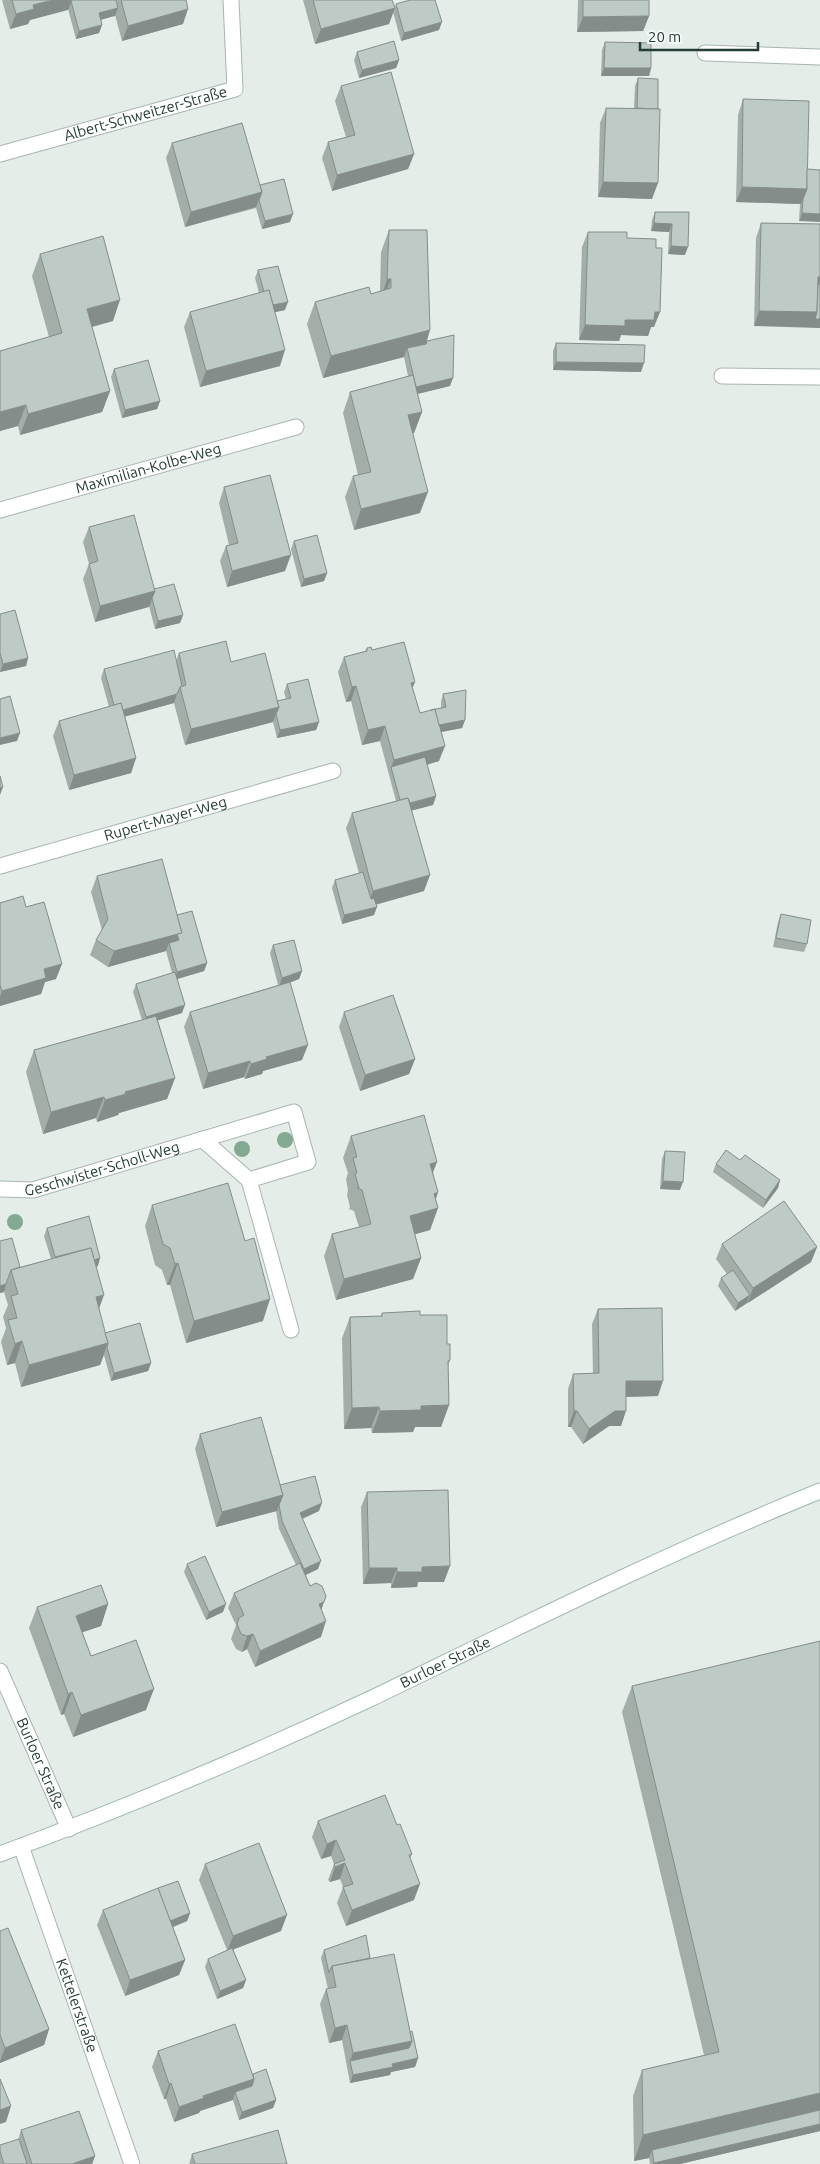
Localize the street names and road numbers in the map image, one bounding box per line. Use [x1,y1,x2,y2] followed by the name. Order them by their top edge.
[62,83,229,144] street label: Albert-Schweitzer-Straße
[73,439,223,496] street label: Maximilian-Kolbe-Weg
[102,793,229,844] street label: Rupert-Mayer-Weg
[24,1138,181,1198] street label: Geschwister-Scholl-Weg
[397,1633,493,1691] street label: Burloer Straße
[13,1715,68,1812] street label: Burloer Straße
[53,1956,101,2055] street label: Kettelerstraße

